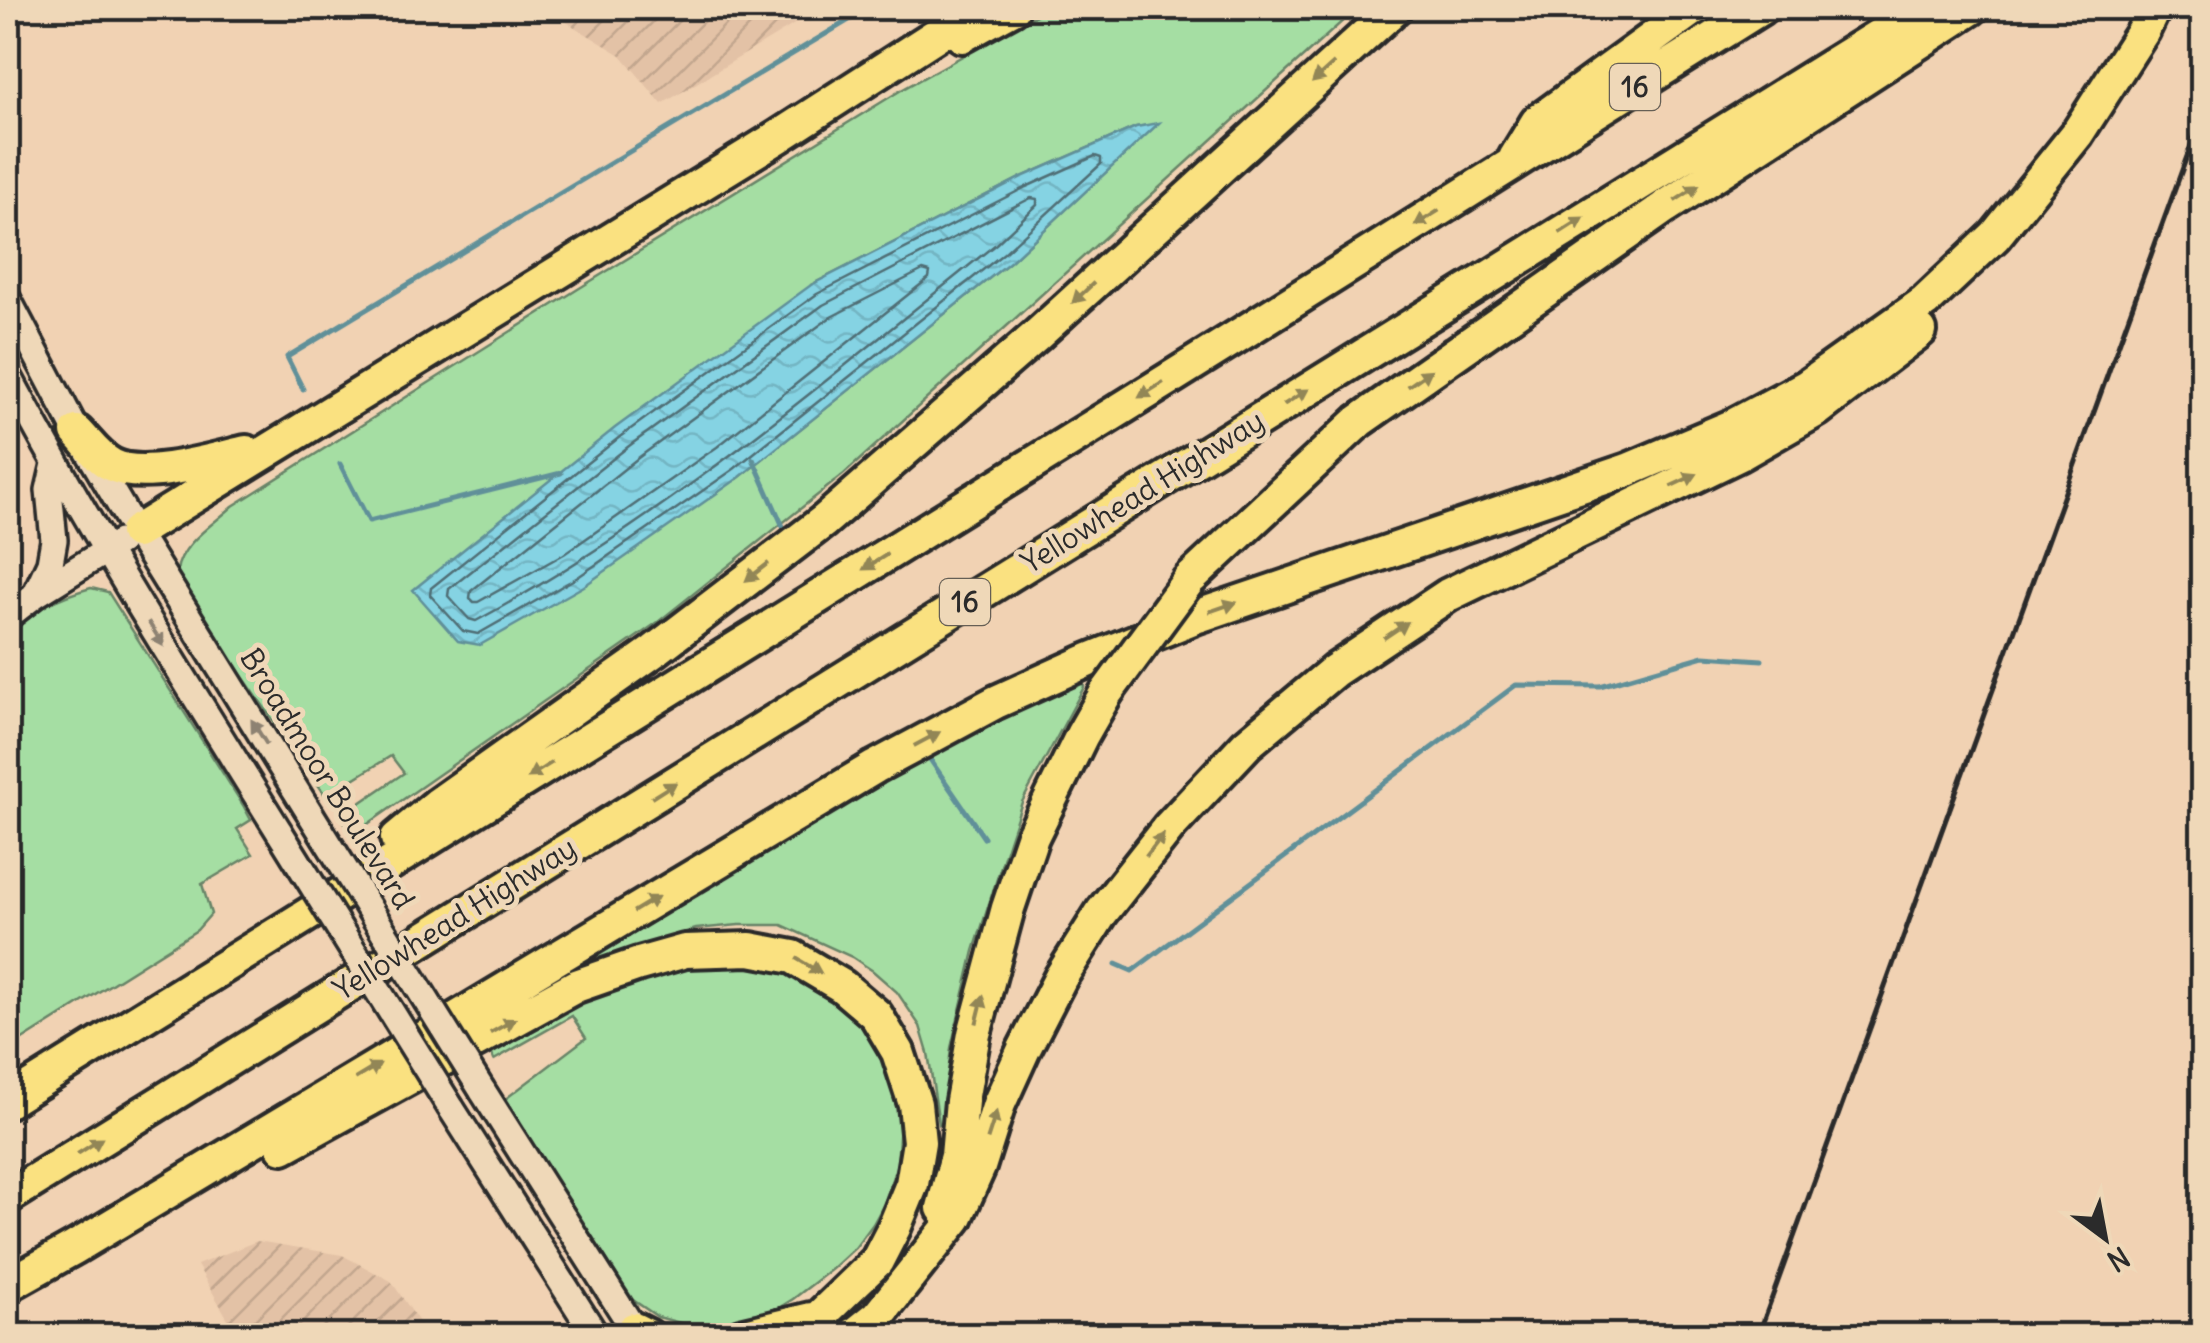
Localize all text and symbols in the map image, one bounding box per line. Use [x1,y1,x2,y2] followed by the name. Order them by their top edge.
[1311,61,1335,84] one-way arrow
[1610,64,1660,110] road number: 16
[1674,184,1701,202] one-way arrow
[1413,209,1441,226] one-way arrow
[1559,216,1586,235] one-way arrow
[1072,281,1096,304] one-way arrow
[1407,369,1434,388] one-way arrow
[1138,380,1165,399] one-way arrow
[1283,388,1310,406] one-way arrow
[1014,401,1271,581] street label: Yellowhead Highway
[1670,472,1699,489] one-way arrow
[862,552,889,570] one-way arrow
[744,562,770,582] one-way arrow
[940,579,990,625] road number: 16
[1208,599,1238,614] one-way arrow
[147,620,165,648] one-way arrow
[1383,621,1410,639] one-way arrow
[232,641,424,916] street label: Broadmoor Boulevard
[251,718,269,746] one-way arrow
[912,731,941,748] one-way arrow
[526,761,554,778] one-way arrow
[650,782,678,799] one-way arrow
[326,828,583,1008] street label: Yellowhead Highway
[1144,833,1165,858] one-way arrow
[632,896,660,913] one-way arrow
[795,957,823,974] one-way arrow
[973,993,989,1024] one-way arrow
[488,1018,517,1035] one-way arrow
[354,1063,382,1080] one-way arrow
[986,1109,1001,1139] one-way arrow
[76,1138,104,1155] one-way arrow
[2055,1188,2155,1288] north arrow
[2101,1239,2136,1280] text: N

